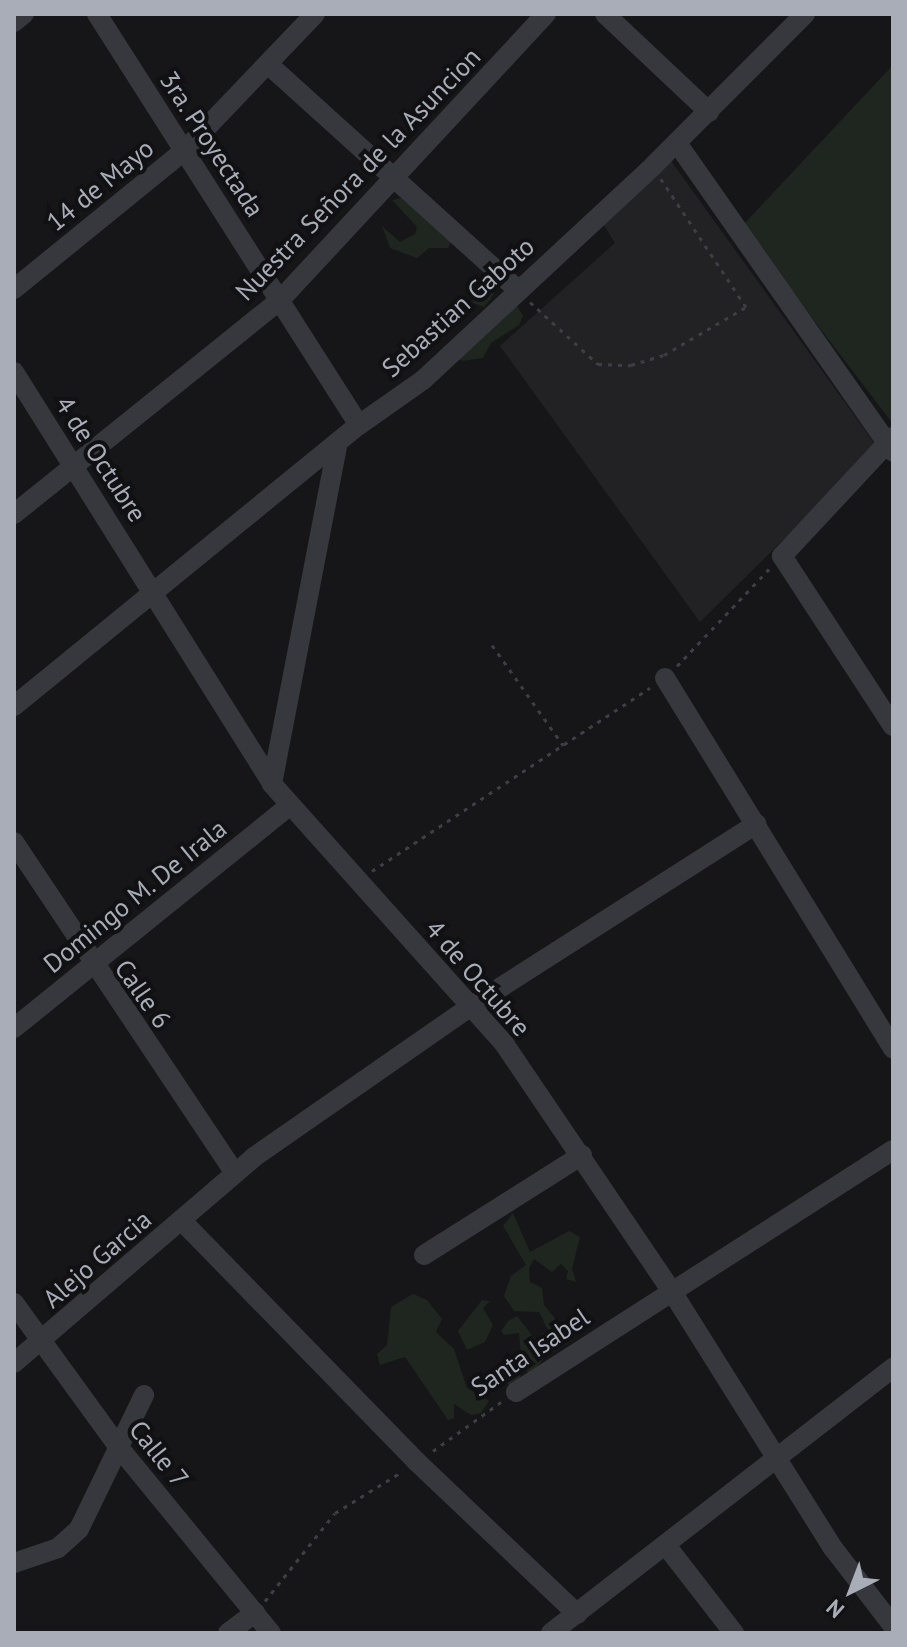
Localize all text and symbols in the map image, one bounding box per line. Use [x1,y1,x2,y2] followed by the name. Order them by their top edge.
[229,41,487,307] street label: Nuestra Señora de la Asuncion
[153,64,271,224] street label: 3ra. Proyectada
[40,132,160,238] street label: 14 de Mayo
[375,231,541,383] street label: Sebastian Gaboto
[49,390,153,528] street label: 4 de Octubre
[37,812,233,980] street label: Domingo M. De Irala
[419,914,537,1042] street label: 4 de Octubre
[108,954,178,1034] street label: Calle 6
[37,1204,157,1314] street label: Alejo Garcia
[465,1301,595,1403] street label: Santa Isabel
[123,1414,195,1494] street label: Calle 7
[811,1551,891,1631] north arrow
[820,1594,850,1624] text: N

